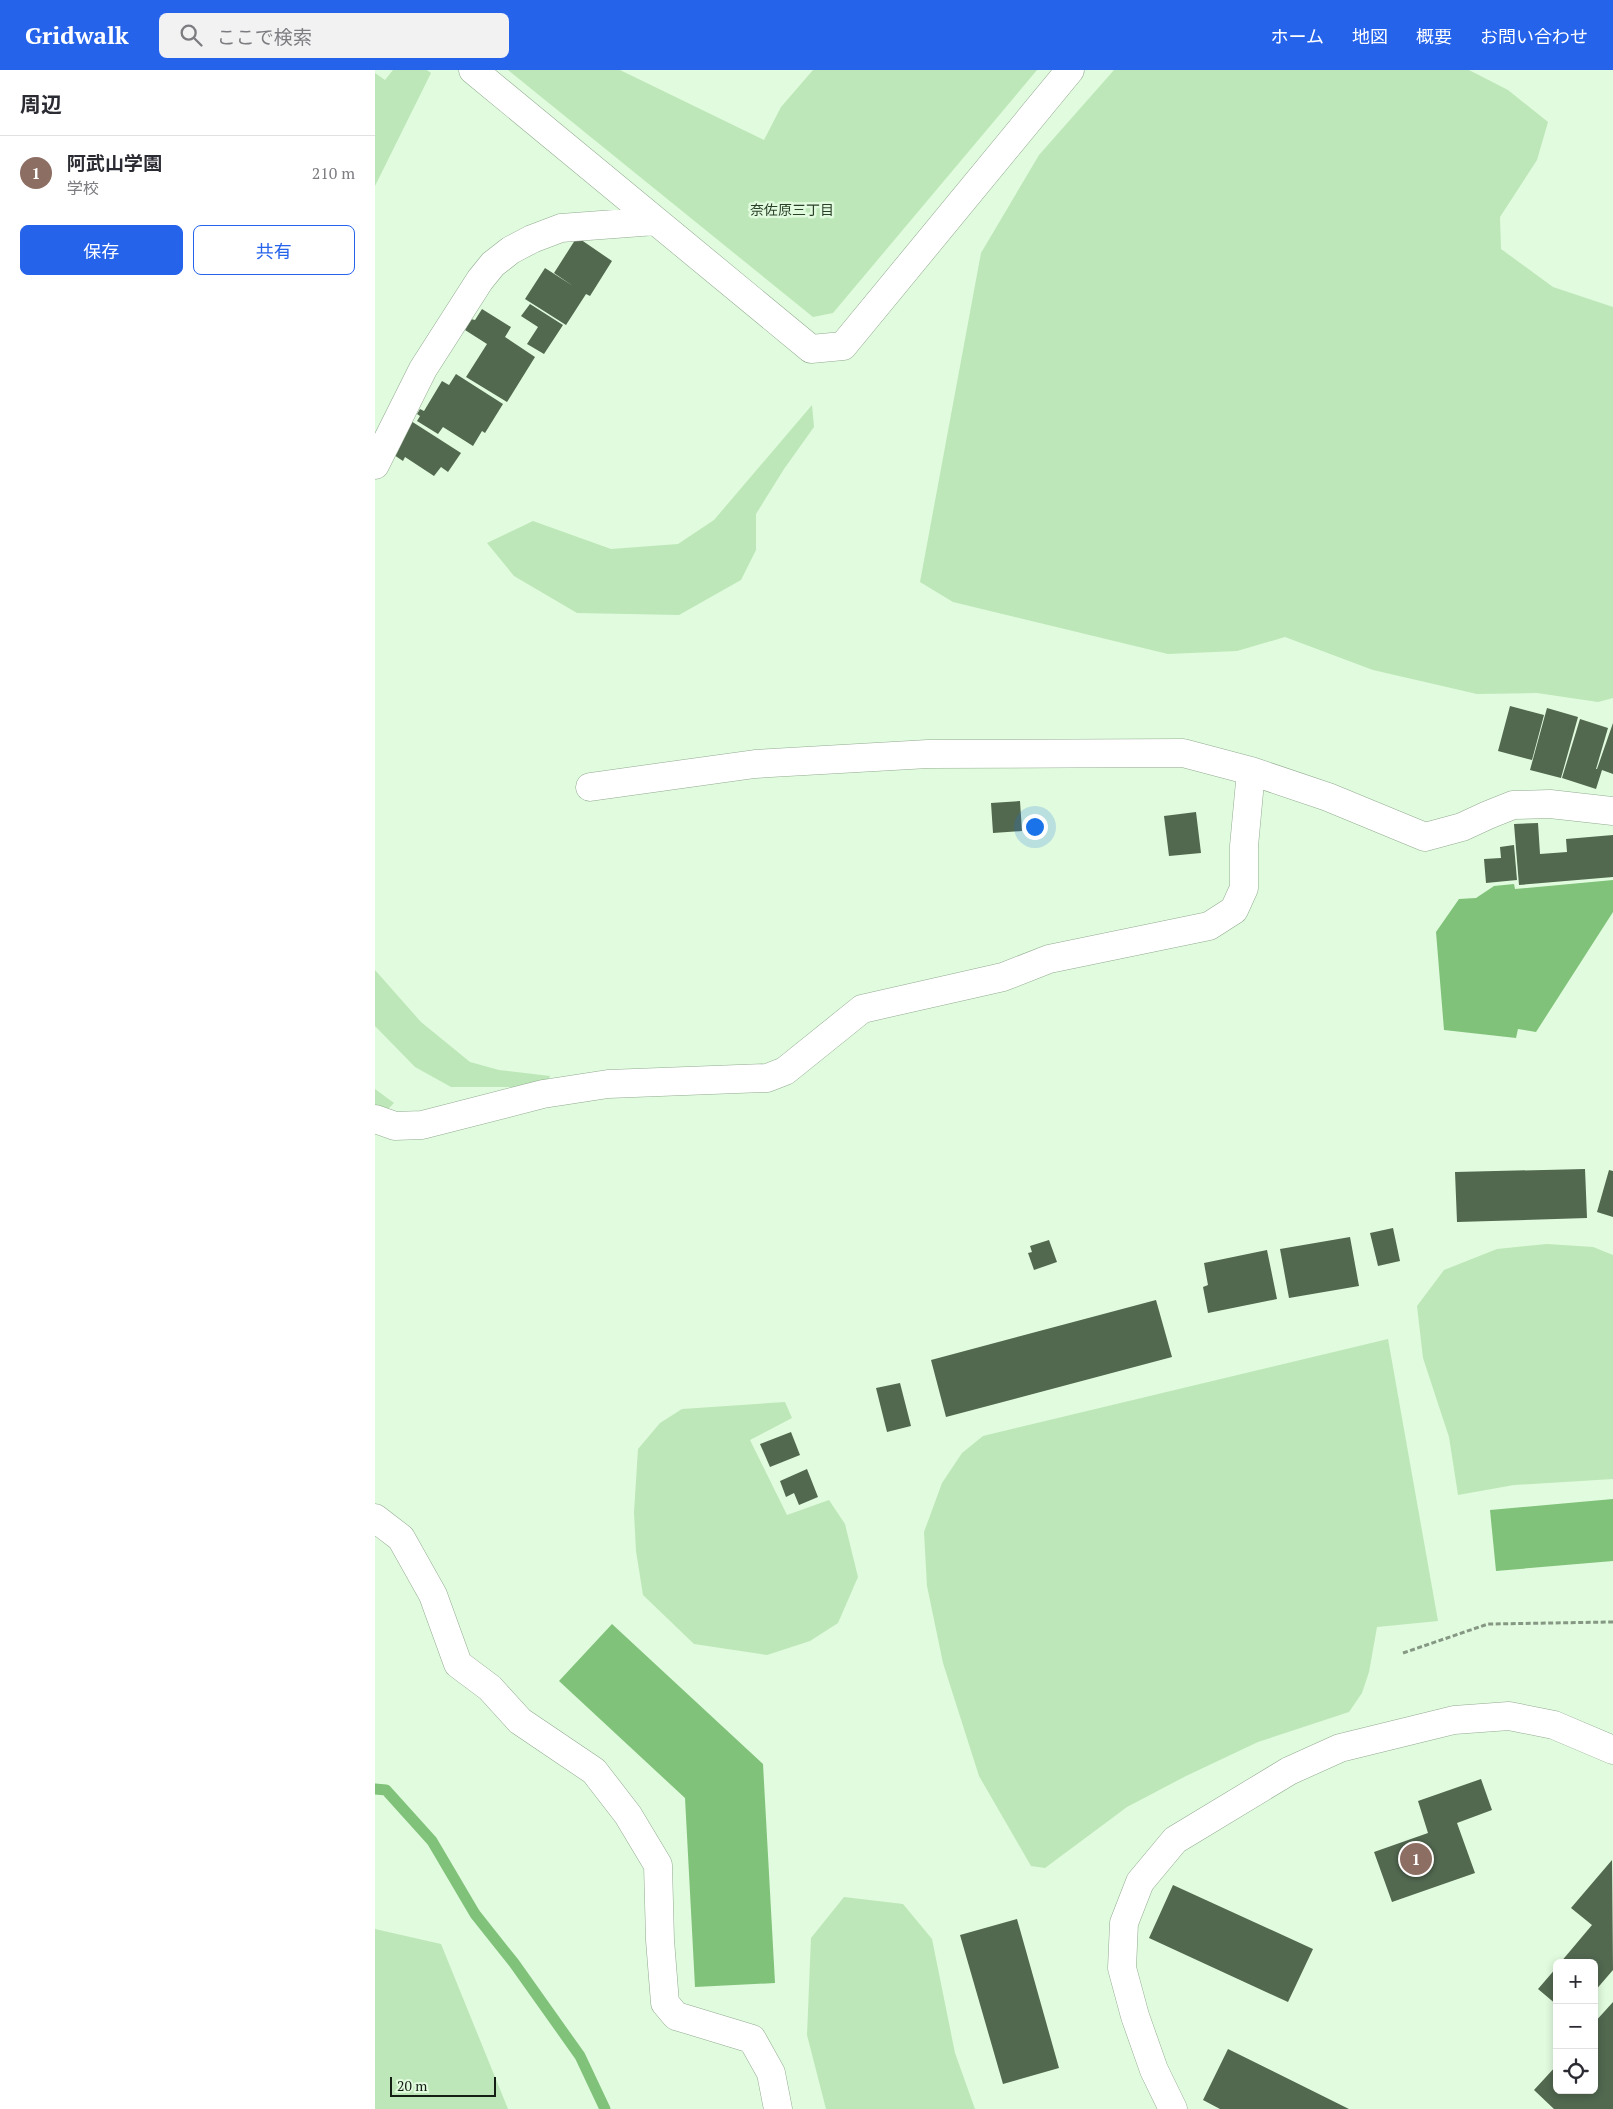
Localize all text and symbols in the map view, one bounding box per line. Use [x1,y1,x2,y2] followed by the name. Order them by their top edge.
[159,13,509,58] search box
[25,19,129,51] text: Gridwalk
[177,21,205,49] icon: search
[217,24,312,49] text: ここで検索
[1271,24,1324,48] text: ホーム
[1352,24,1388,48] text: 地図
[1416,24,1452,48] text: 概要
[1480,24,1588,48] text: お問い合わせ
[20,90,62,118] text: 周辺
[67,150,162,175] text: 阿武山学園
[31,162,41,184] text: 1
[312,162,355,184] text: 210 m
[67,177,99,199] text: 学校
[750,200,834,219] district label: 奈佐原三丁目
[20,225,183,275] button: 保存
[193,225,355,275] button: 共有
[1022,814,1048,840] your location
[1400,1840,1432,1878] pin: 1
[1553,1959,1598,2094] map controls
[1553,1959,1598,2004] button: +
[1553,2004,1598,2049] button: −
[1553,2049,1598,2094] button: locate
[390,2074,496,2097] scale bar
[397,2076,427,2095] text: 20 m

